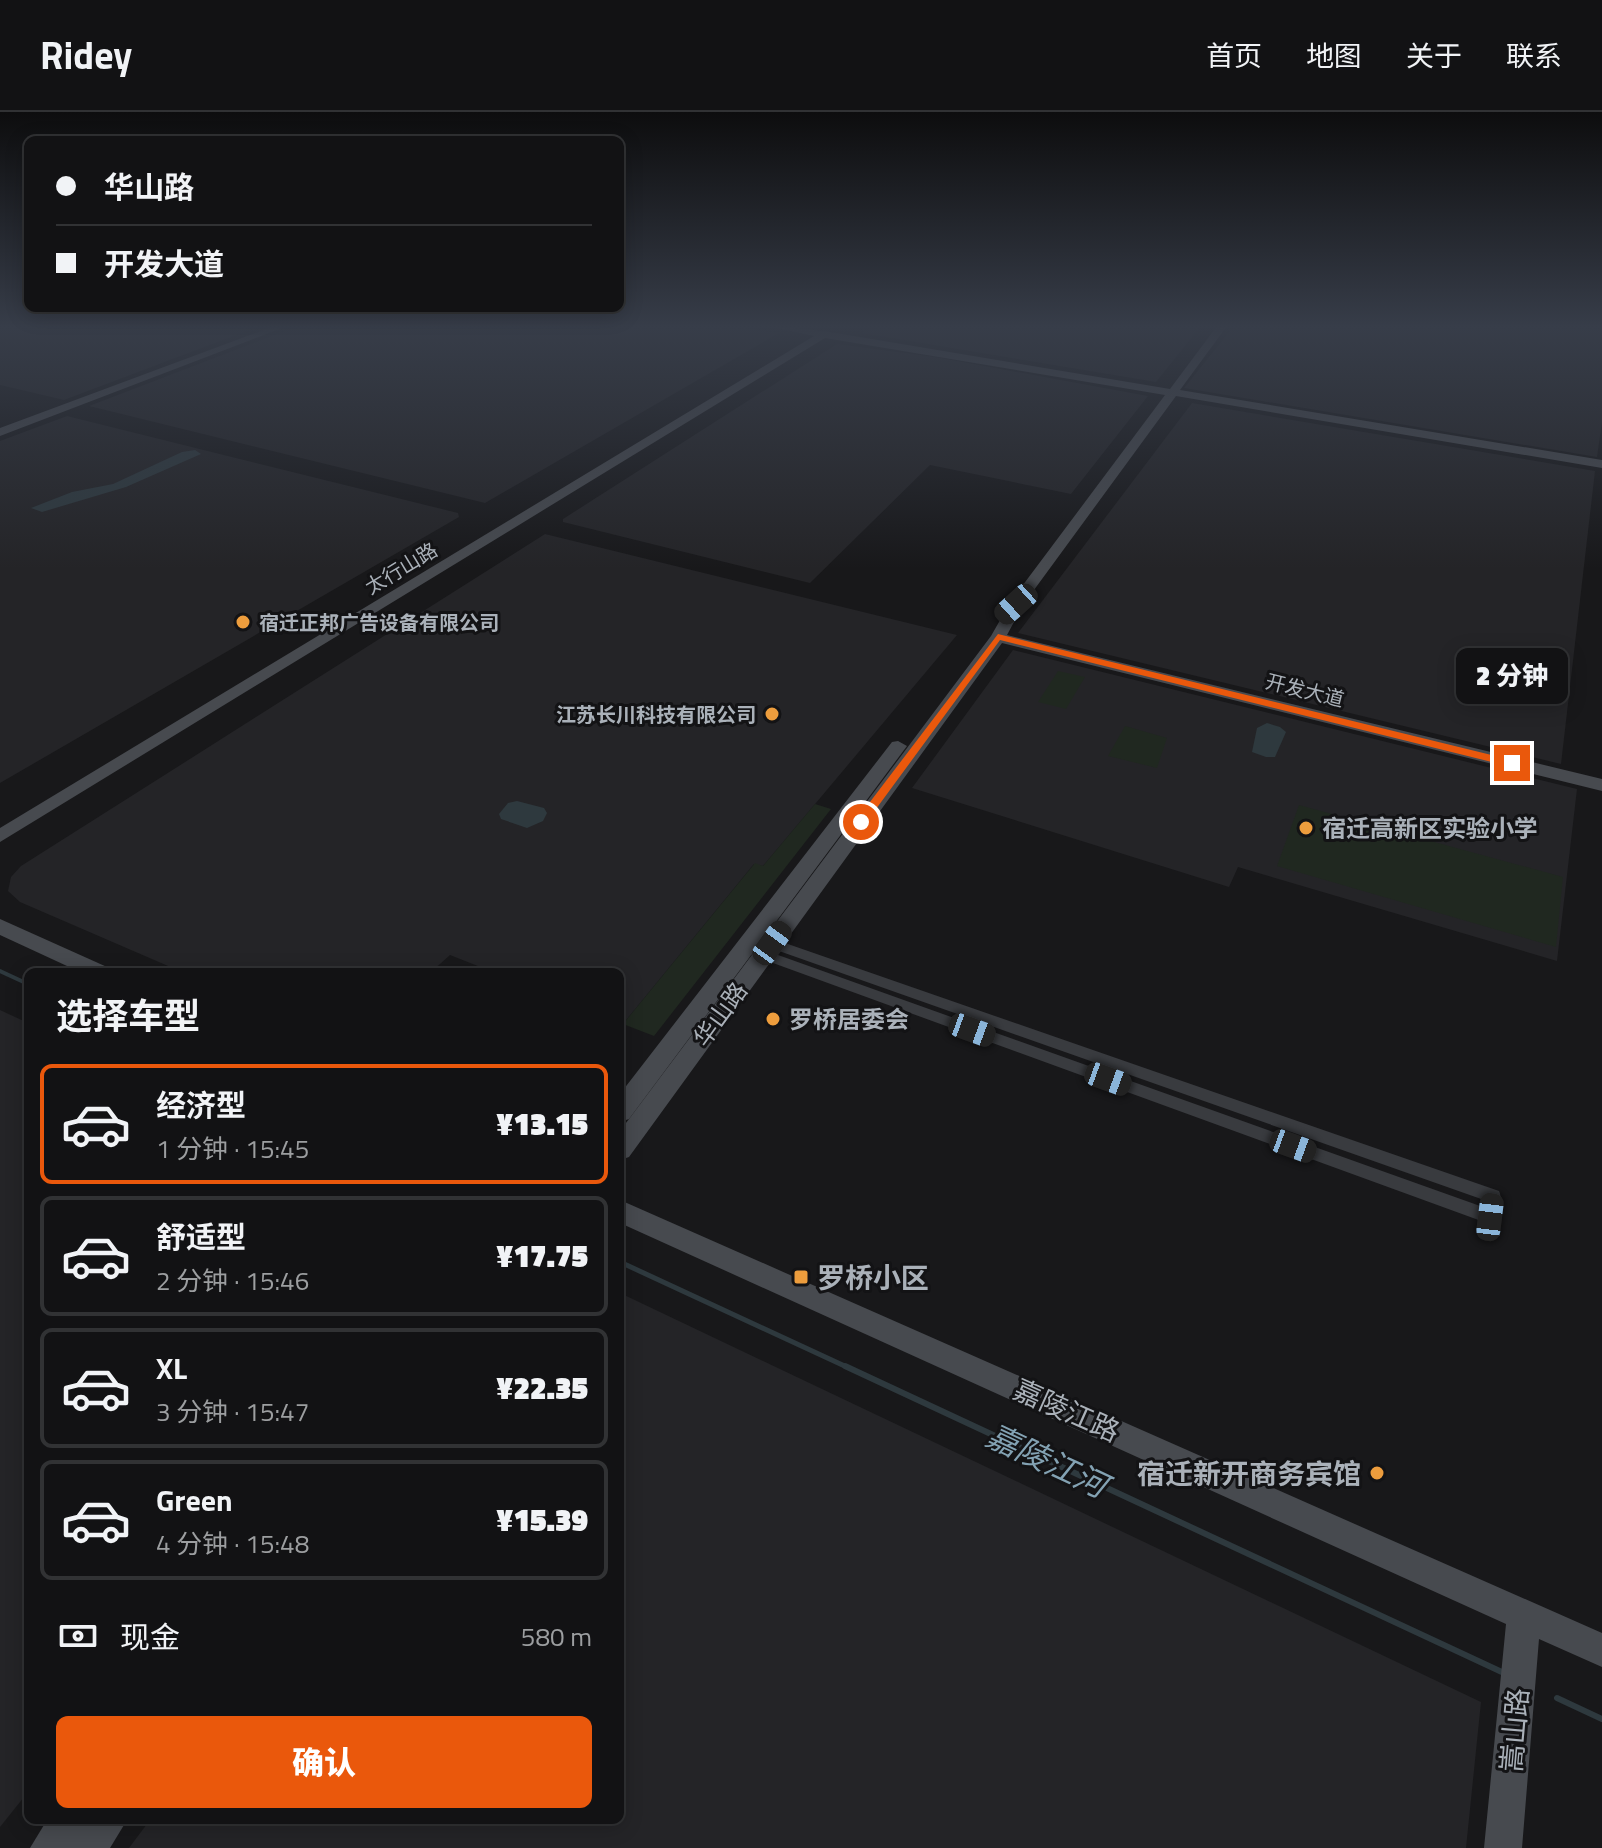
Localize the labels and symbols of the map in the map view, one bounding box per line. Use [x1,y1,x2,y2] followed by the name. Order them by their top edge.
[359,534,443,602] street label: 太行山路
[990,579,1042,629] car
[259,607,499,638] place label: 宿迁正邦广告设备有限公司
[234,613,252,631] marker: 宿迁正邦广告设备有限公司
[1456,647,1568,703] callout: 2 分钟
[1262,665,1348,715] street label: 开发大道
[556,699,756,730] place label: 江苏长川科技有限公司
[763,705,781,723] marker: 江苏长川科技有限公司
[1494,745,1530,781] route end
[843,804,879,840] route start
[1322,810,1538,846] place label: 宿迁高新区实验小学
[1297,819,1315,837] marker: 宿迁高新区实验小学
[748,917,796,969] car
[684,974,756,1054] street label: 华山路
[789,1001,909,1037] place label: 罗桥居委会
[764,1010,782,1028] marker: 罗桥居委会
[945,1011,999,1049] car
[1081,1060,1135,1098] car
[1266,1127,1320,1165] car
[1475,1192,1505,1242] car
[817,1256,929,1299] place label: 罗桥小区
[792,1268,810,1286] marker: 罗桥小区
[1007,1368,1127,1452] street label: 嘉陵江路
[979,1411,1121,1511] water label: 嘉陵江河
[1137,1452,1361,1495] place label: 宿迁新开商务宾馆
[1368,1464,1386,1482] marker: 宿迁新开商务宾馆
[1489,1686,1539,1774] street label: 嵩山路

